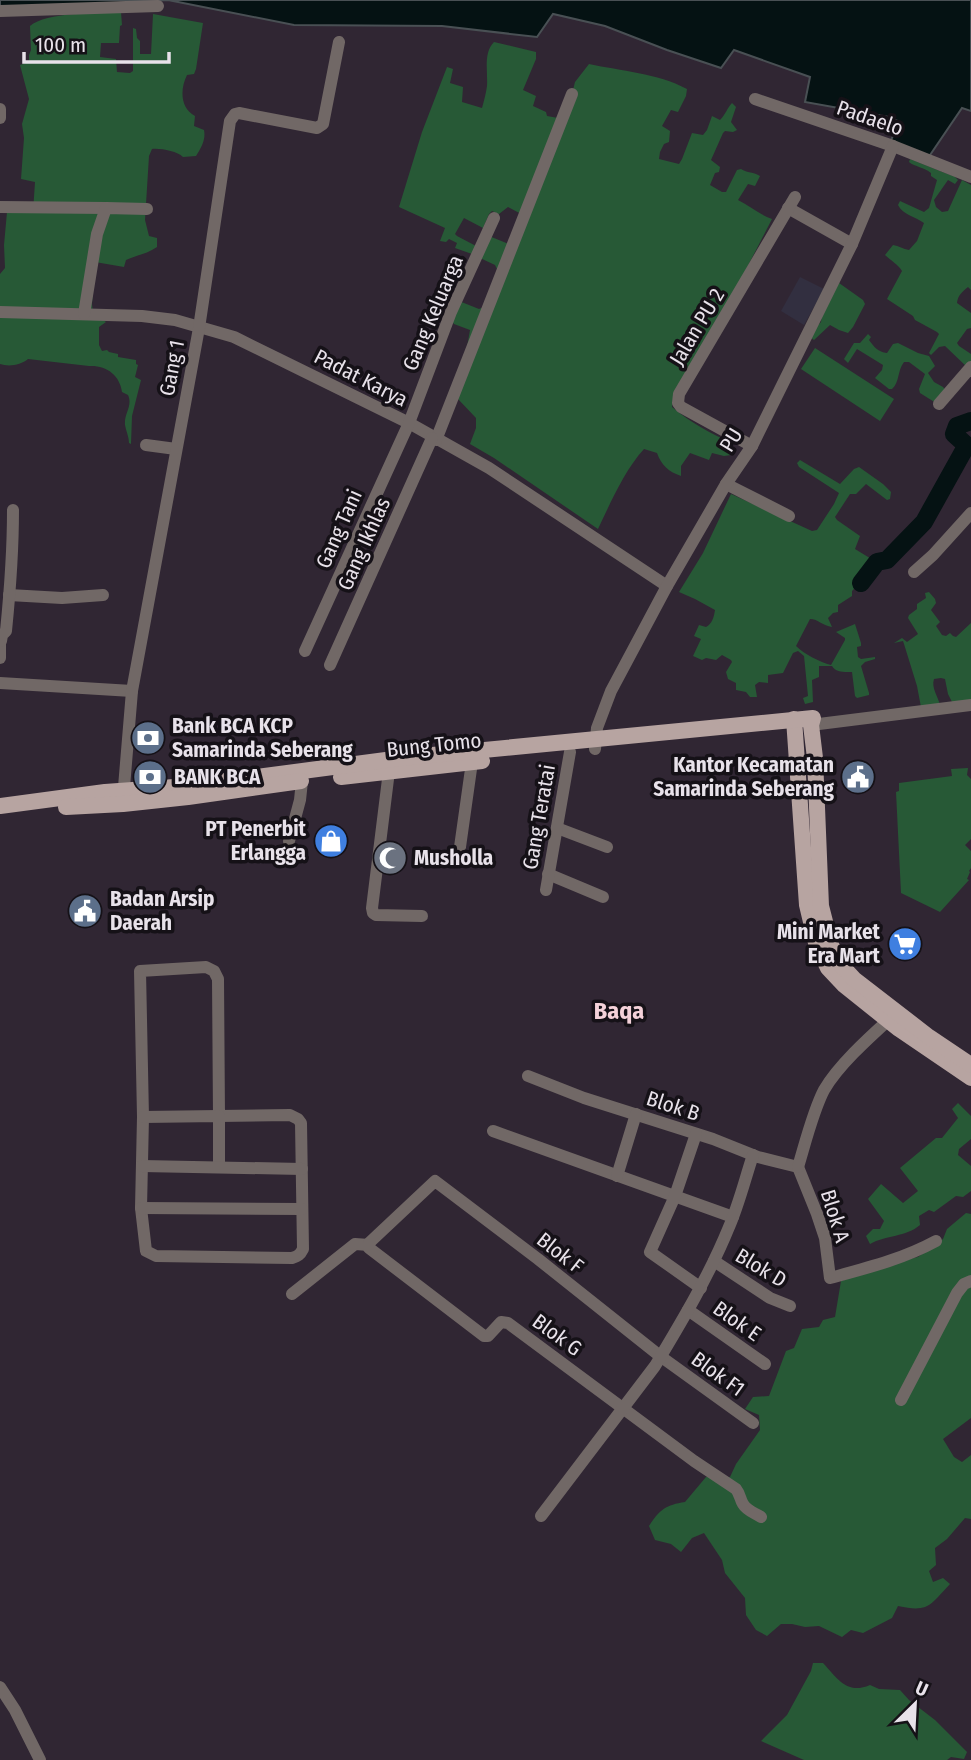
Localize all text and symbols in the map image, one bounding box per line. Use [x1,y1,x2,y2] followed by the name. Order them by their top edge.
[24,21,170,65] scale bar
[35,32,86,58] text: 100 m
[833,95,907,141] street label: Padaelo
[397,251,469,375] street label: Gang Keluarga
[664,284,730,370] street label: Jalan PU 2
[154,338,190,398] street label: Gang 1
[310,343,412,413] street label: Padat Karya
[714,423,748,457] street label: PU
[310,486,368,572] street label: Gang Tani
[332,493,396,595] street label: Gang Ikhlas
[172,713,353,763] place label: Bank BCA KCP Samarinda Seberang
[129,719,167,757] bank icon: Bank BCA KCP Samarinda Seberang
[385,727,483,763] street label: Bung Tomo
[653,752,835,802] place label: Kantor Kecamatan Samarinda Seberang
[131,758,169,796] bank icon: BANK BCA
[839,758,877,796] public building icon: Kantor Kecamatan Samarinda Seberang
[517,762,561,872] street label: Gang Teratai
[174,764,261,790] place label: BANK BCA
[205,816,307,866] place label: PT Penerbit Erlangga
[312,822,350,860] shop icon: PT Penerbit Erlangga
[371,839,409,877] mosque icon: Musholla
[414,845,493,871] place label: Musholla
[110,886,214,936] place label: Badan Arsip Daerah
[66,892,104,930] public building icon: Badan Arsip Daerah
[777,919,881,969] place label: Mini Market Era Mart
[886,925,924,963] supermarket icon: Mini Market Era Mart
[594,997,644,1025] district label: Baqa
[643,1085,703,1127] street label: Blok B
[815,1186,855,1246] street label: Blok A
[532,1227,588,1279] street label: Blok F
[731,1243,791,1293] street label: Blok D
[708,1295,766,1347] street label: Blok E
[527,1308,587,1362] street label: Blok G
[686,1346,750,1402] street label: Blok F1
[880,1669,950,1739] north arrow
[912,1676,931,1702] text: U

